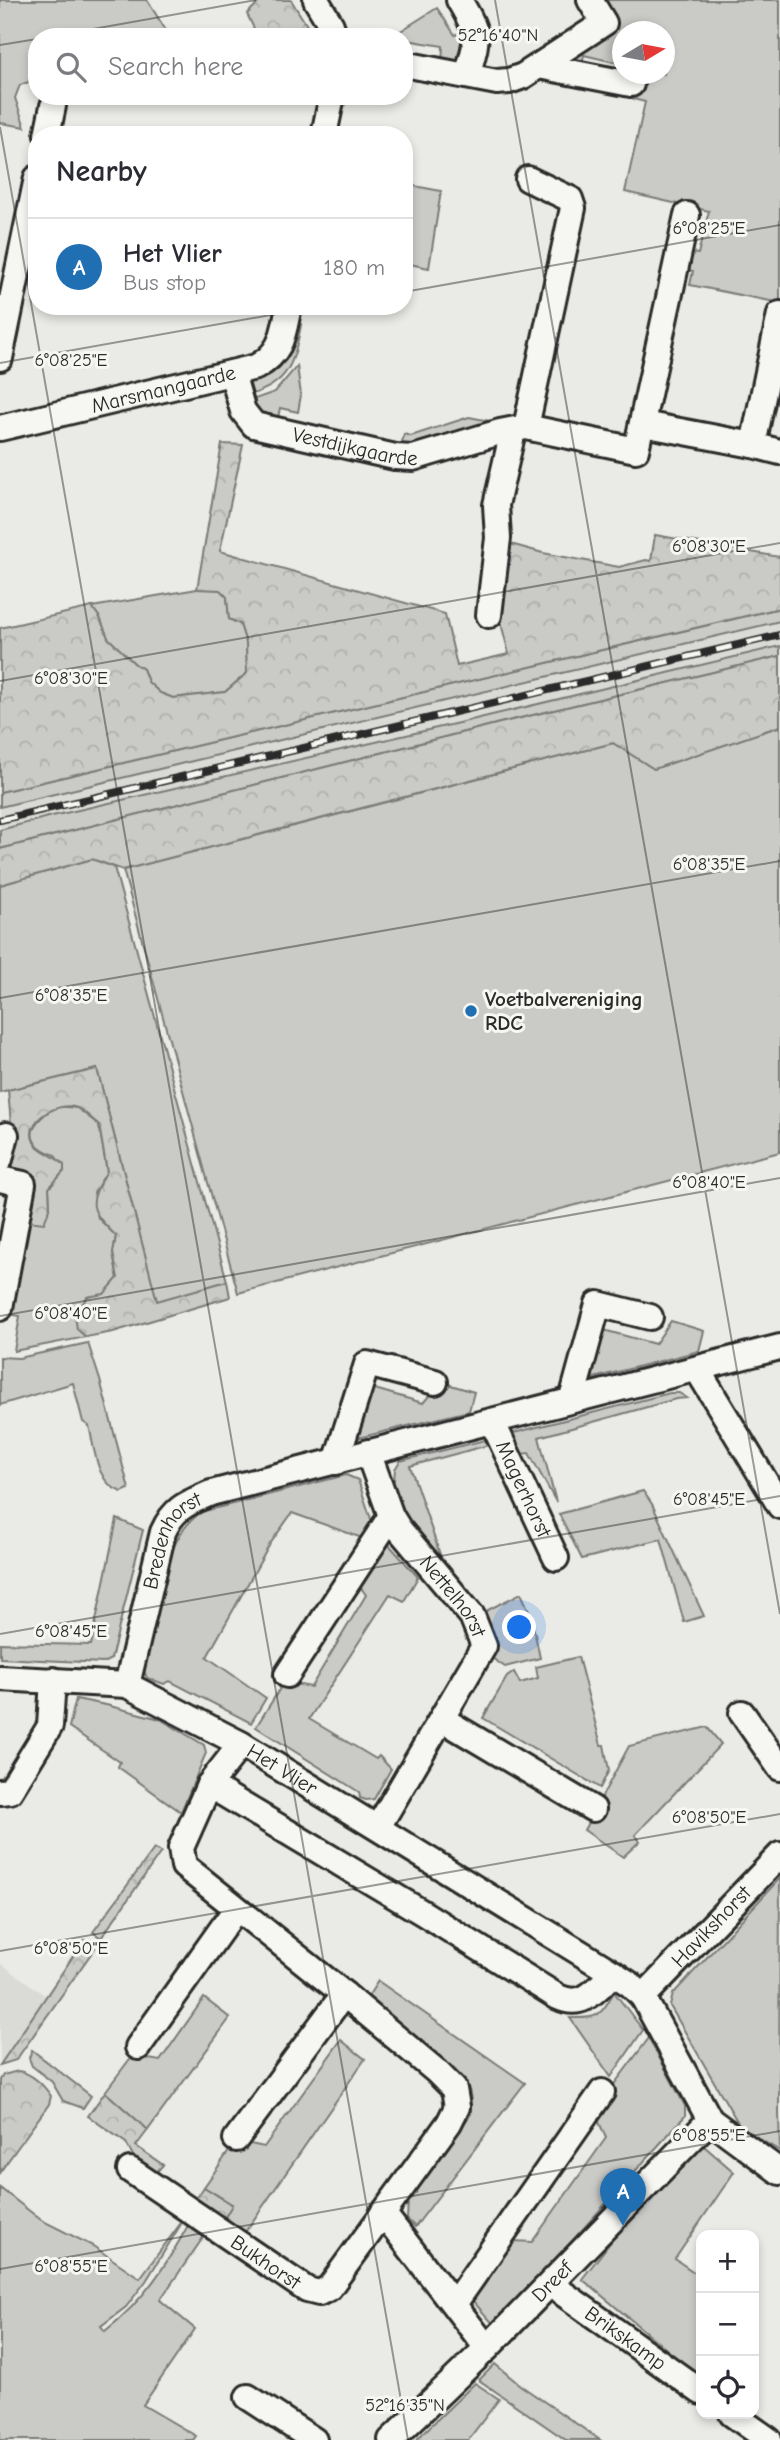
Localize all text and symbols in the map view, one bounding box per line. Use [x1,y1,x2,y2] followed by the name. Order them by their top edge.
[612,21,675,84] north arrow
[458,25,538,46] text: 52°16'40"N
[28,28,413,105] search box
[52,48,90,86] icon: search
[108,52,243,82] text: Search here
[56,154,147,189] text: Nearby
[673,218,746,239] text: 6°08'25"E
[123,239,222,269] text: Het Vlier
[73,254,85,281] text: A
[323,254,385,281] text: 180 m
[123,269,206,296] text: Bus stop
[35,350,108,371] text: 6°08'25"E
[89,360,238,418] street label: Marsmangaarde
[290,422,418,470] street label: Vestdijkgaarde
[672,536,746,557] text: 6°08'30"E
[34,668,108,689] text: 6°08'30"E
[673,854,745,875] text: 6°08'35"E
[35,985,107,1006] text: 6°08'35"E
[485,987,643,1035] place label: Voetbalvereniging RDC
[463,1003,479,1019] marker: Voetbalvereniging RDC
[672,1172,746,1193] text: 6°08'40"E
[34,1303,108,1324] text: 6°08'40"E
[491,1437,557,1542] street label: Magerhorst
[138,1486,206,1592] street label: Bredenhorst
[673,1489,745,1510] text: 6°08'45"E
[415,1551,491,1641] street label: Nettelhorst
[502,1610,536,1644] your location
[35,1621,107,1642] text: 6°08'45"E
[243,1739,322,1800] street label: Het Vlier
[672,1807,746,1828] text: 6°08'50"E
[666,1880,756,1972] street label: Havikshorst
[34,1938,108,1959] text: 6°08'50"E
[672,2125,746,2146] text: 6°08'55"E
[600,2168,646,2226] pin: A
[226,2230,306,2295] street label: Bukhorst
[696,2230,759,2419] map controls
[696,2230,759,2293] button: +
[527,2255,578,2307] street label: Dreef
[34,2256,108,2277] text: 6°08'55"E
[696,2293,759,2356] button: −
[580,2301,671,2375] street label: Brikskamp
[696,2356,759,2419] button: locate
[365,2395,445,2416] text: 52°16'35"N

